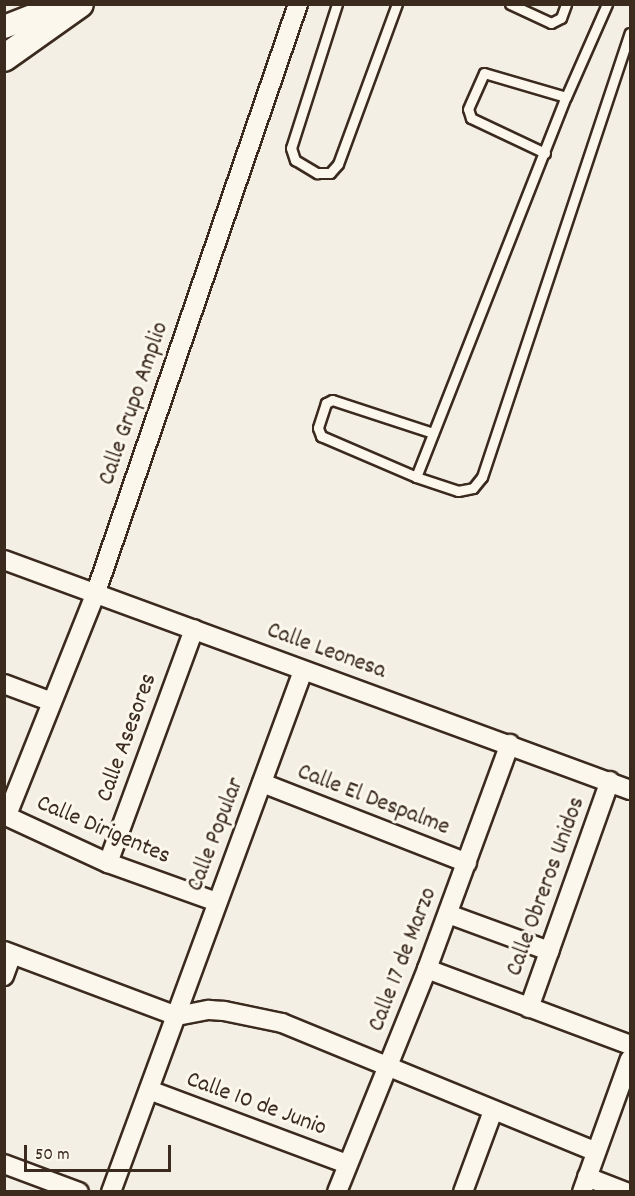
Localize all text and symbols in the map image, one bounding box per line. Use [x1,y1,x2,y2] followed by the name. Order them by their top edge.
[94,319,176,489] street label: Calle Grupo Amplio
[263,617,389,687] street label: Calle Leonesa
[91,670,165,806] street label: Calle Asesores
[293,759,453,843] street label: Calle El Despalme
[182,774,252,896] street label: Calle Popular
[32,790,174,872] street label: Calle Dirigentes
[501,794,593,980] street label: Calle Obreros Unidos
[363,884,445,1036] street label: Calle 17 de Marzo
[182,1066,330,1144] street label: Calle 10 de Junio
[27,1133,174,1171] scale bar
[35,1143,70,1168] text: 50 m

